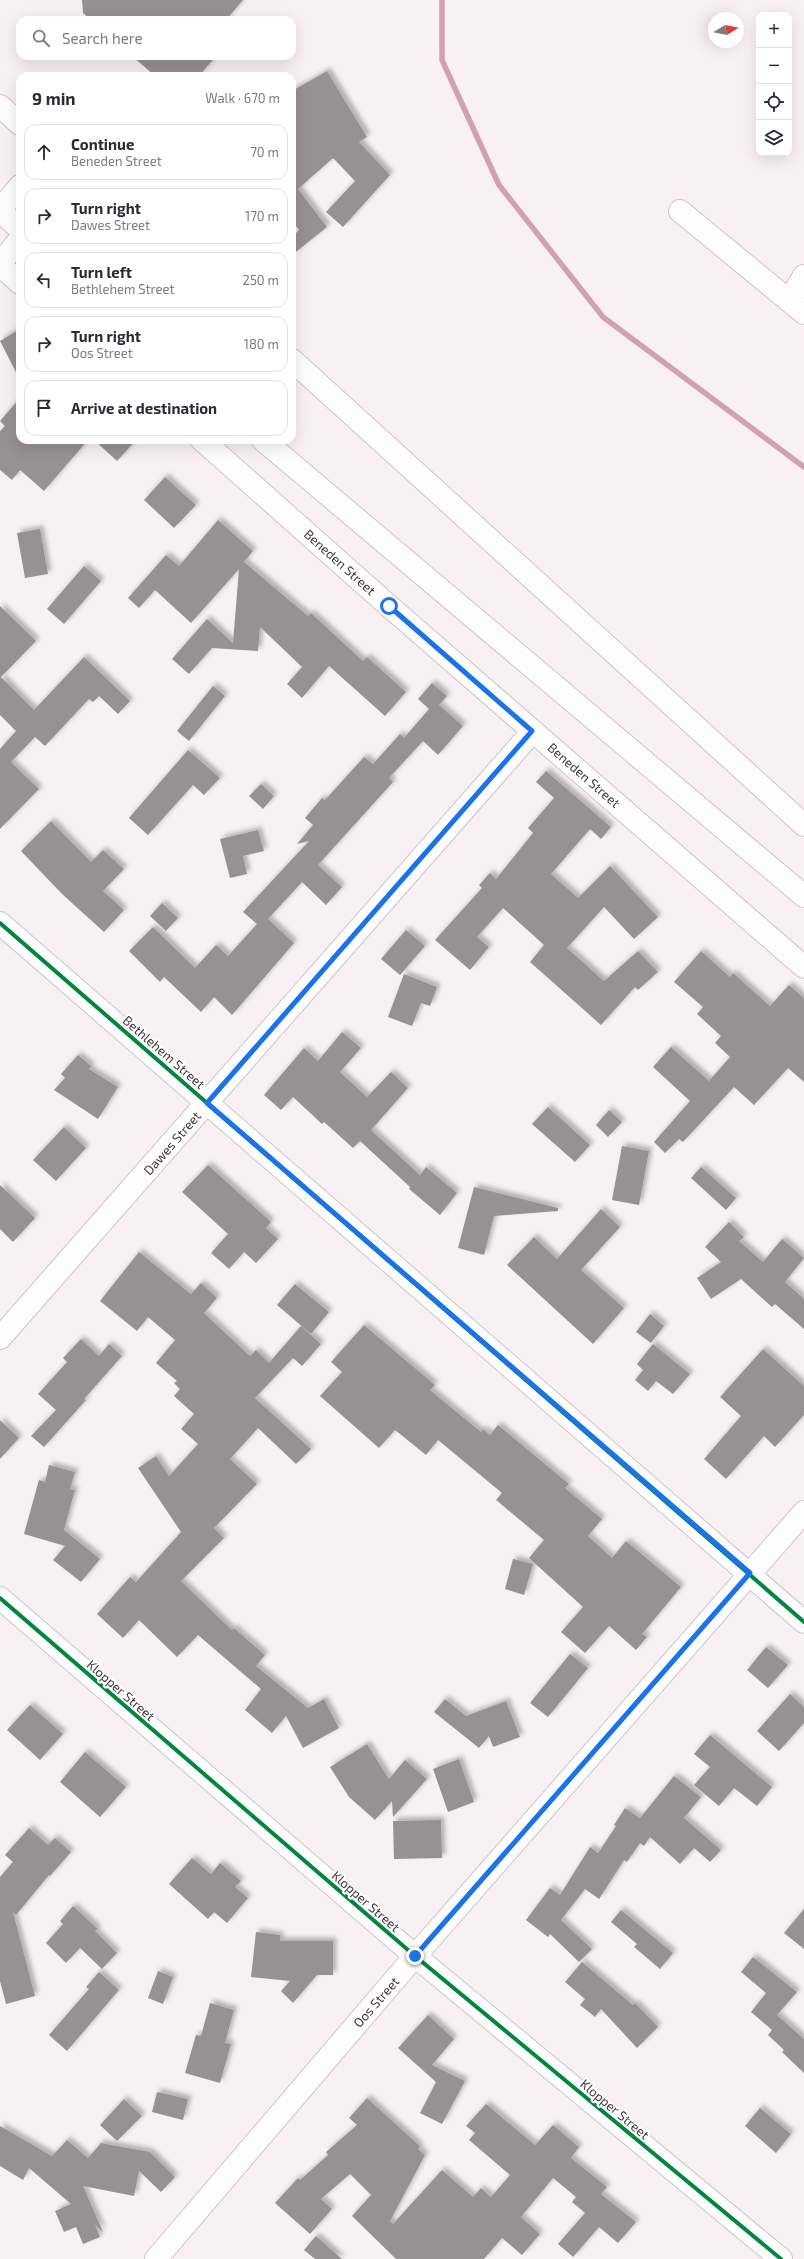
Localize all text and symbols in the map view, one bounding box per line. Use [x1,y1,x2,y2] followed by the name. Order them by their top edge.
[708,12,744,48] north arrow
[756,12,792,156] map controls
[756,12,792,48] button: +
[16,16,296,60] search box
[30,27,52,49] icon: search
[62,29,143,47] text: Search here
[756,48,792,84] button: −
[756,84,792,120] button: locate
[32,88,76,108] text: 9 min
[205,90,280,106] text: Walk · 670 m
[756,120,792,156] button: layers
[71,135,134,153] text: Continue
[33,141,55,163] icon: ahead
[250,144,279,160] text: 70 m
[71,153,162,169] text: Beneden Street
[71,199,141,217] text: Turn right
[33,205,55,227] icon: right
[245,208,279,224] text: 170 m
[71,217,150,233] text: Dawes Street
[71,263,132,281] text: Turn left
[33,269,55,291] icon: left
[243,272,279,288] text: 250 m
[71,281,174,297] text: Bethlehem Street
[71,327,141,345] text: Turn right
[33,333,55,355] icon: right
[244,336,279,352] text: 180 m
[71,345,133,361] text: Oos Street
[33,397,55,419] icon: arrive
[71,399,217,417] text: Arrive at destination
[301,526,379,598] street label: Beneden Street
[380,597,398,615] route start
[545,739,623,811] street label: Beneden Street
[120,1012,208,1092] street label: Bethlehem Street
[140,1108,204,1178] street label: Dawes Street
[84,1656,158,1724] street label: Klopper Street
[329,1867,403,1935] street label: Klopper Street
[406,1947,424,1965] route end
[350,1973,402,2031] street label: Oos Street
[577,2076,653,2142] street label: Klopper Street

